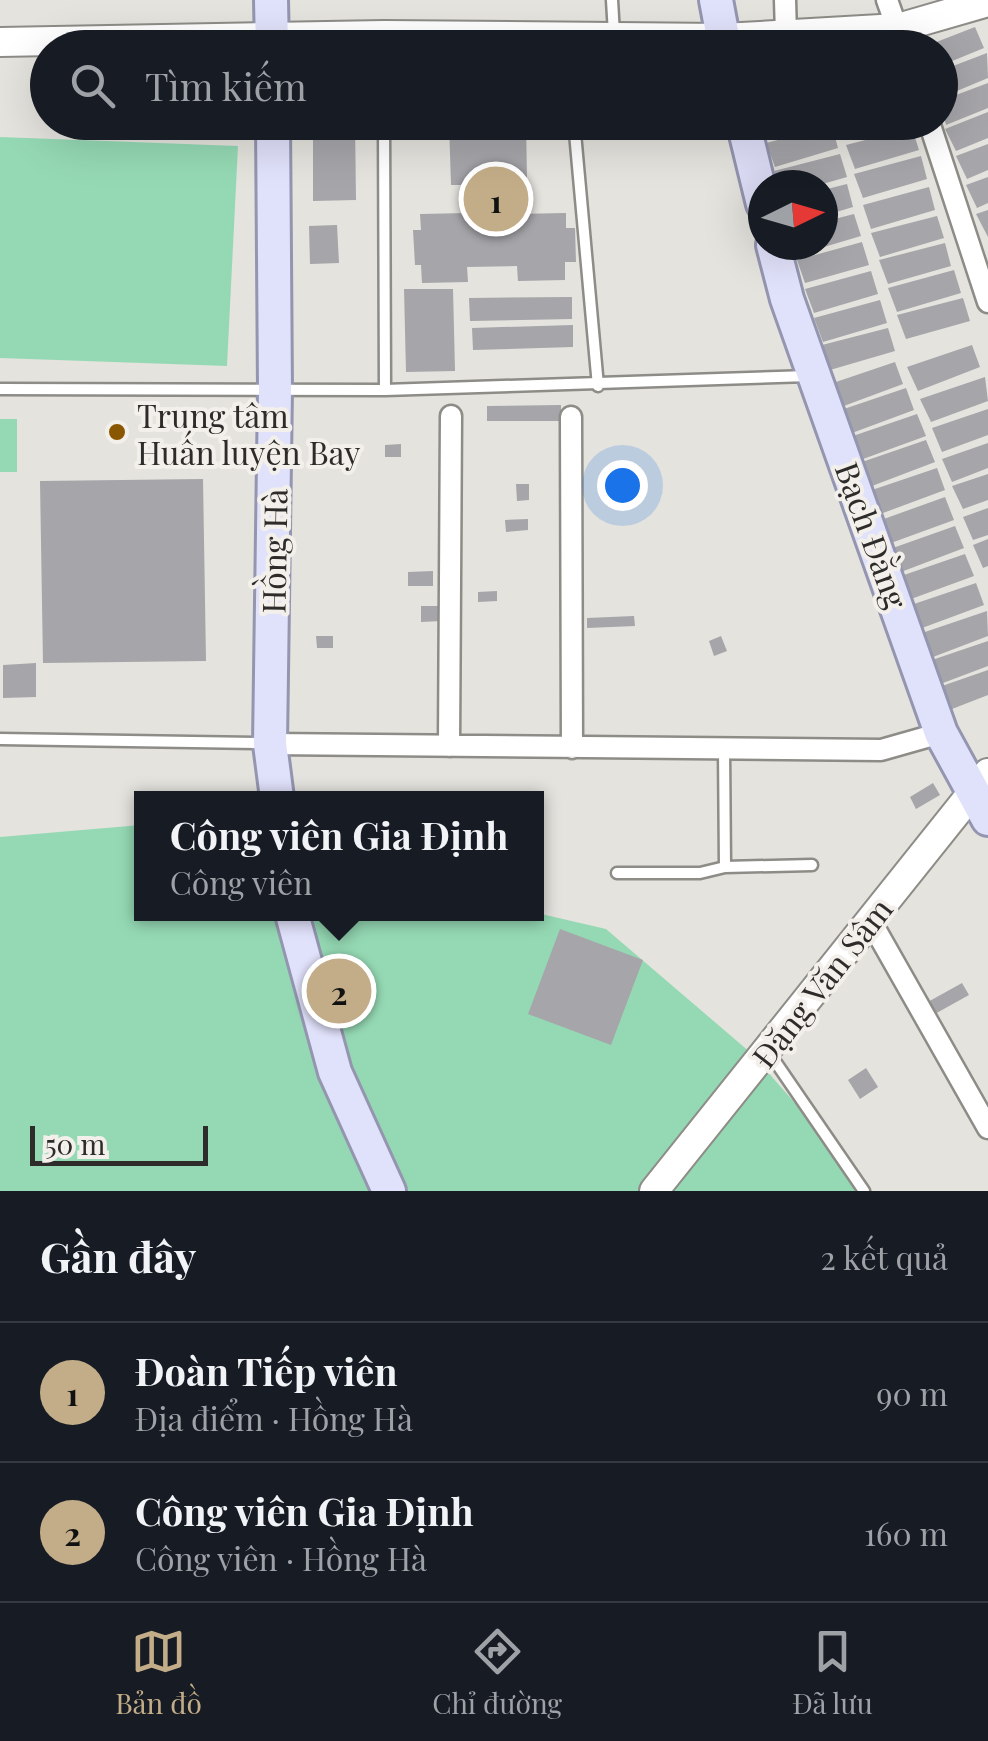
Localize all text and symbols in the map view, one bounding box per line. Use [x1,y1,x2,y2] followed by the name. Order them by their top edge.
[30,30,958,140] search box
[65,58,120,113] icon: search
[145,60,307,111] text: Tìm kiếm
[464,162,528,236] pin: 1
[748,170,838,260] north arrow
[137,393,360,473] place label: Trung tâm Huấn luyện Bay
[106,421,128,443] marker: Trung tâm Huấn luyện Bay
[827,456,919,614] street label: Bạch Đằng
[597,460,648,511] your location
[250,488,296,614] street label: Hồng Hà
[134,791,544,921] popup
[170,809,508,860] text: Công viên Gia Định
[170,860,312,903] text: Công viên
[741,888,901,1076] street label: Đặng Văn Sâm
[306,954,372,1028] pin: 2
[30,1121,208,1166] scale bar
[45,1125,105,1162] text: 50 m
[40,1228,196,1284] text: Gần đây
[821,1235,948,1278] text: 2 kết quả
[135,1345,398,1396] text: Đoàn Tiếp viên
[66,1371,79,1414] text: 1
[876,1371,948,1414] text: 90 m
[135,1396,413,1439] text: Địa điểm · Hồng Hà
[135,1485,474,1536] text: Công viên Gia Định
[64,1511,81,1554] text: 2
[864,1511,948,1554] text: 160 m
[135,1536,427,1579] text: Công viên · Hồng Hà
[115,1624,202,1721] tab: Bản đồ
[432,1624,562,1721] tab: Chỉ đường
[792,1624,873,1721] tab: Đã lưu

